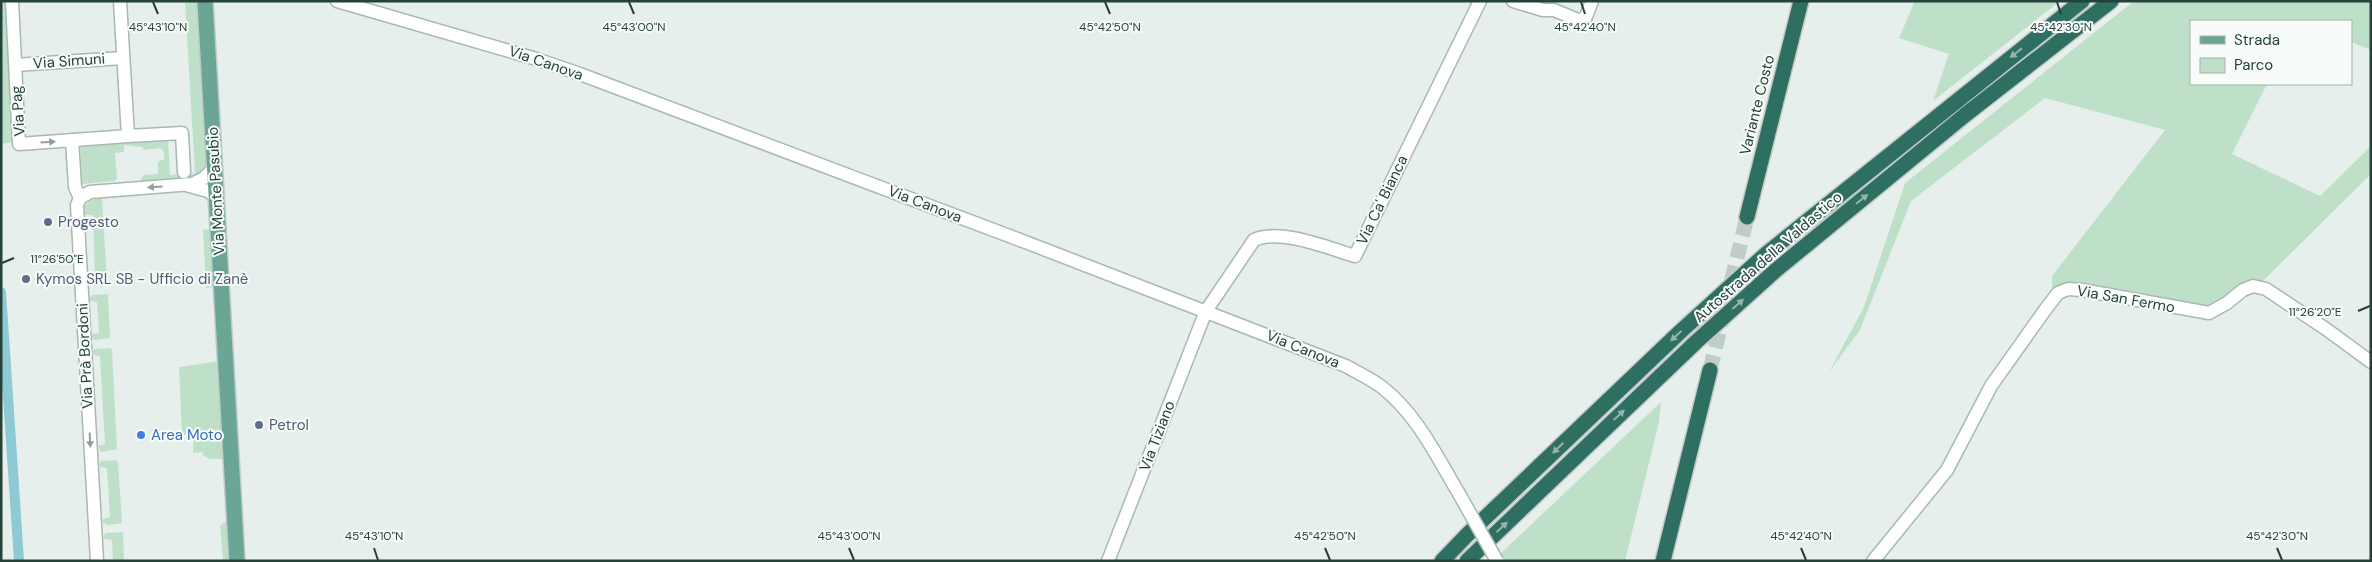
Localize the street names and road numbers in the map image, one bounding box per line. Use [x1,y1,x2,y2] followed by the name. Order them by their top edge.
[506,41,586,85] street label: Via Canova
[32,49,106,73] street label: Via Simuni
[1735,53,1779,157] street label: Variante Costo
[6,85,30,137] street label: Via Pag
[203,126,229,256] street label: Via Monte Pasubio
[1352,152,1412,248] street label: Via Ca' Bianca
[885,181,965,227] street label: Via Canova
[1690,187,1847,327] street label: Autostrada della Valdastico
[2075,281,2177,317] street label: Via San Fermo
[72,303,98,409] street label: Via Prà Bordoni
[1263,325,1343,373] street label: Via Canova
[1134,398,1180,474] street label: Via Tiziano

